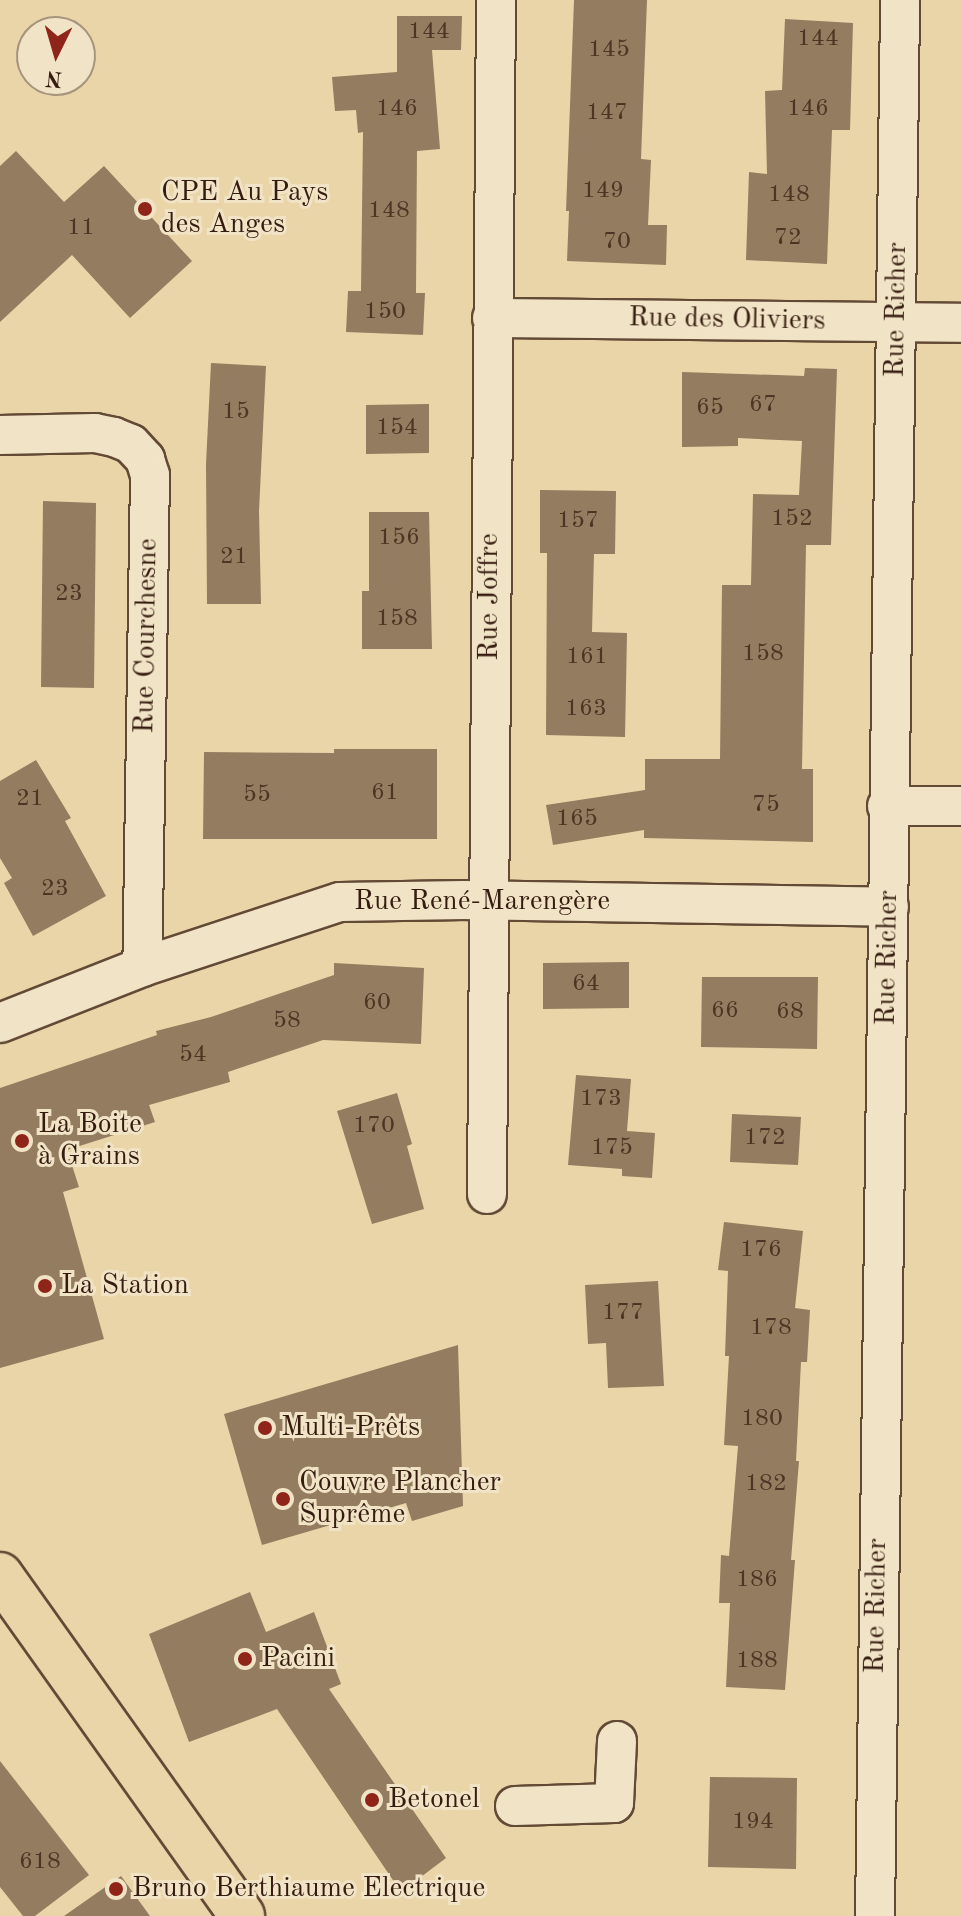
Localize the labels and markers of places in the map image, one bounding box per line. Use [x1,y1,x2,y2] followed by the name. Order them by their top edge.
[161,176,328,242] place label: CPE Au Pays des Anges
[136,200,154,218] marker: CPE Au Pays des Anges
[38,1108,142,1174] place label: La Boite à Grains
[13,1132,31,1150] marker: La Boite à Grains
[61,1269,189,1303] place label: La Station
[36,1277,54,1295] marker: La Station
[281,1411,420,1445] place label: Multi-Prêts
[256,1419,274,1437] marker: Multi-Prêts
[299,1466,501,1532] place label: Couvre Plancher Suprême
[274,1490,292,1508] marker: Couvre Plancher Suprême
[261,1642,335,1676] place label: Pacini
[236,1650,254,1668] marker: Pacini
[388,1783,479,1817] place label: Betonel
[363,1791,381,1809] marker: Betonel
[132,1872,485,1906] place label: Bruno Berthiaume Electrique
[107,1880,125,1898] marker: Bruno Berthiaume Electrique

